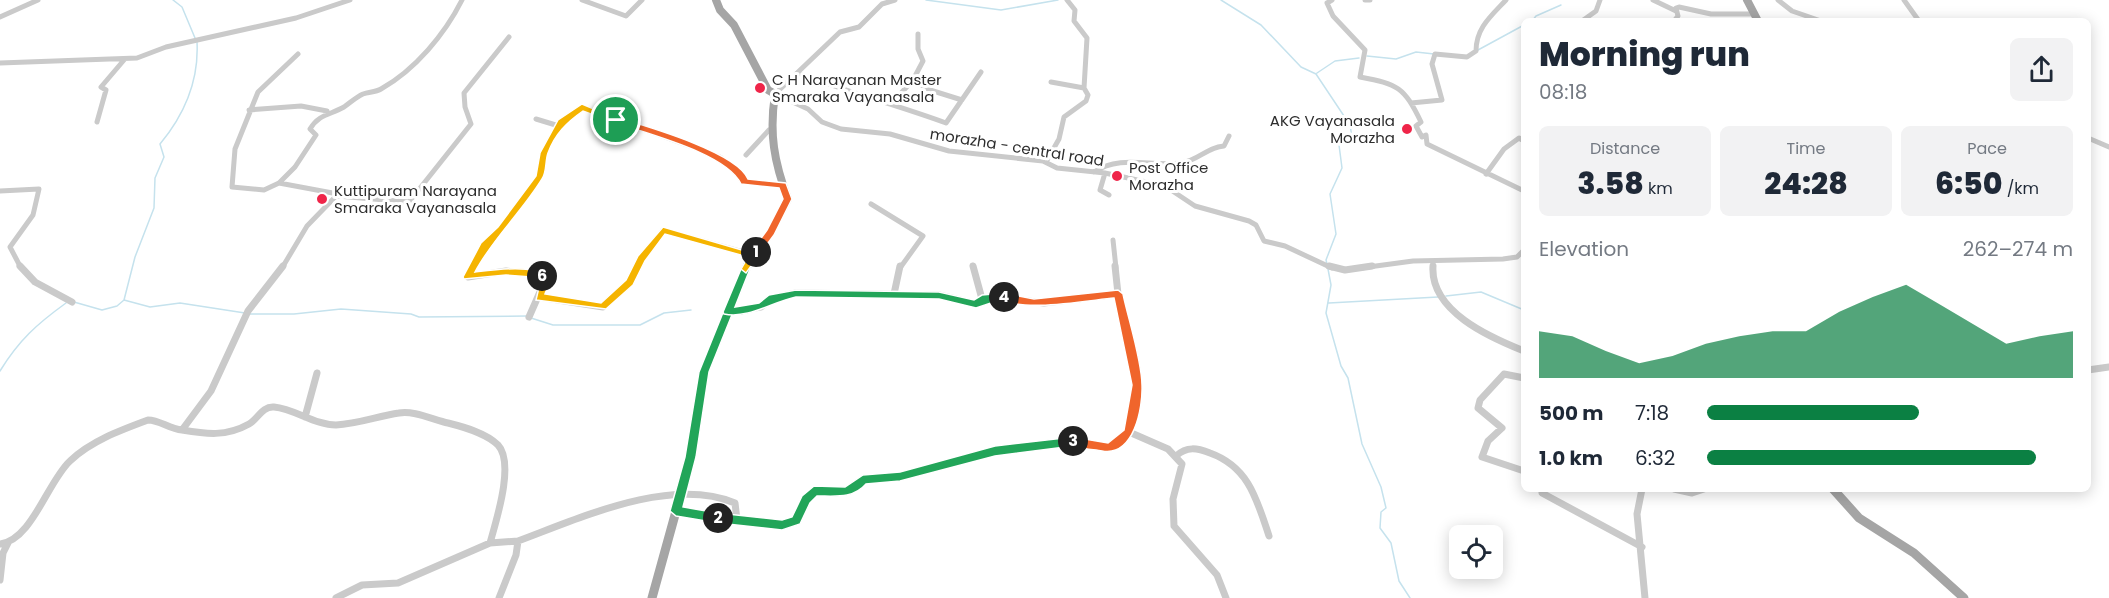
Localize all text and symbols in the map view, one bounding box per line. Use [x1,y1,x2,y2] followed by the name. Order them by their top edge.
[1539,31,1750,78] text: Morning run
[2010,38,2073,101] button: share
[772,69,942,107] place label: C H Narayanan Master Smaraka Vayanasala
[1539,78,1587,106] text: 08:18
[753,81,767,95] marker: C H Narayanan Master Smaraka Vayanasala
[590,94,641,145] pin
[599,103,632,136] icon: arrive
[1270,110,1395,148] place label: AKG Vayanasala Morazha
[1400,122,1414,136] marker: AKG Vayanasala Morazha
[928,123,1106,171] street label: morazha - central road
[1590,137,1660,160] text: Distance
[1787,137,1826,160] text: Time
[1967,137,2007,160] text: Pace
[1129,157,1208,195] place label: Post Office Morazha
[1577,162,1644,205] text: 3.58
[1764,162,1848,205] text: 24:28
[1935,162,2002,205] text: 6:50
[1110,169,1124,183] marker: Post Office Morazha
[1644,177,1673,200] text: km
[2002,177,2039,200] text: /km
[334,180,497,218] place label: Kuttipuram Narayana Smaraka Vayanasala
[315,192,329,206] marker: Kuttipuram Narayana Smaraka Vayanasala
[1539,235,1629,263] text: Elevation
[1963,235,2073,263] text: 262–274 m
[741,237,771,267] pin: 1
[753,240,759,263] text: 1
[527,261,557,291] pin: 6
[537,264,547,287] text: 6
[989,282,1019,312] pin: 4
[999,285,1009,308] text: 4
[1539,399,1604,427] text: 500 m
[1635,399,1669,427] text: 7:18
[1058,426,1088,456] pin: 3
[1068,429,1078,452] text: 3
[1539,444,1603,472] text: 1.0 km
[1635,444,1675,472] text: 6:32
[703,503,733,533] pin: 2
[713,506,723,529] text: 2
[1449,525,1503,579] map controls
[1449,525,1503,579] button: locate

